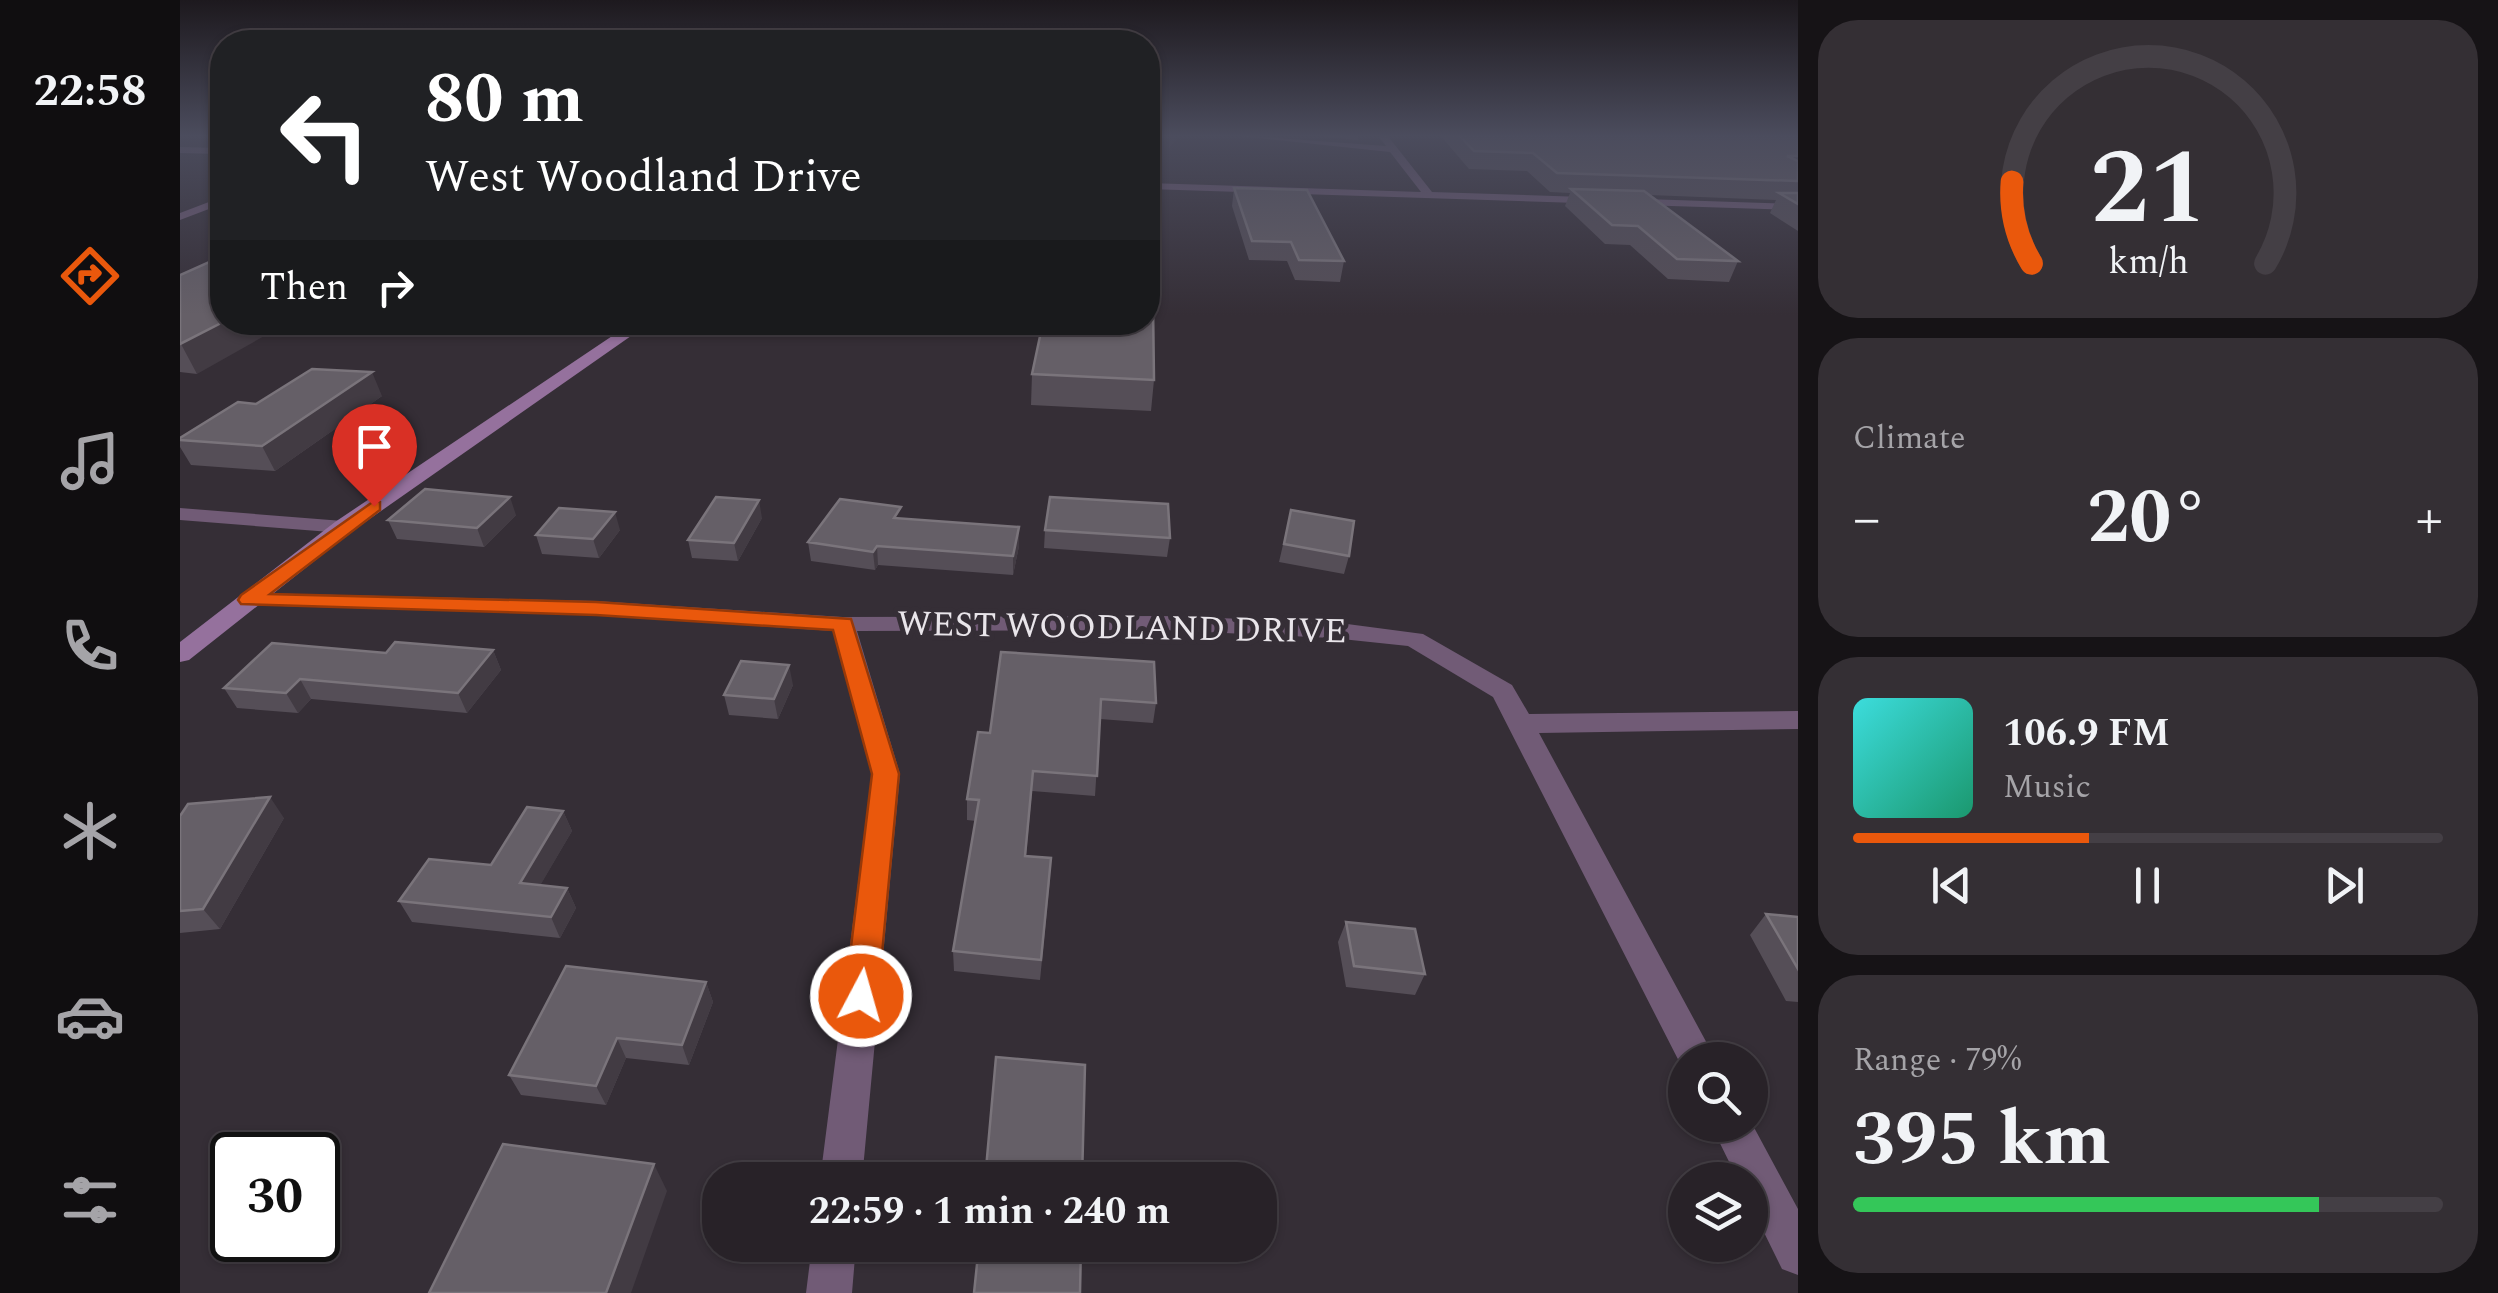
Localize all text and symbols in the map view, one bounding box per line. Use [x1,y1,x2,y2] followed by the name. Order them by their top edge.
[425,47,584,153] text: 80 m
[33,57,147,126] text: 22:58
[260,70,390,200] icon: left
[2090,111,2206,269] text: 21
[425,143,862,212] text: West Woodland Drive
[2108,235,2188,290] text: km/h
[55,241,125,311] icon: directions
[260,259,348,317] text: Then
[368,260,423,315] icon: right
[332,404,417,507] pin
[1853,414,1965,463] text: Climate
[347,419,402,474] icon: arrive
[55,426,125,496] icon: music
[2087,462,2209,576] text: 20°
[1853,478,1881,561] text: −
[2415,478,2443,561] text: +
[897,598,1347,658] street label: WEST WOODLAND DRIVE
[55,611,125,681] icon: phone
[2003,705,2170,763] text: 106.9 FM
[2003,763,2091,812] text: Music
[55,796,125,866] icon: climate
[1924,858,1979,913] icon: previous
[2120,858,2175,913] icon: pause
[2317,858,2372,913] icon: next
[809,944,913,1048] position arrow
[55,981,125,1051] icon: car
[1853,1036,2021,1085] text: Range · 79%
[1668,1042,1768,1262] map controls
[1668,1042,1768,1142] button: search
[1853,1084,2111,1198] text: 395 km
[210,1132,340,1262] speed limit sign: 30
[1668,1162,1768,1262] button: layers
[55,1165,125,1235] icon: filters
[809,1183,1170,1241] text: 22:59 · 1 min · 240 m

